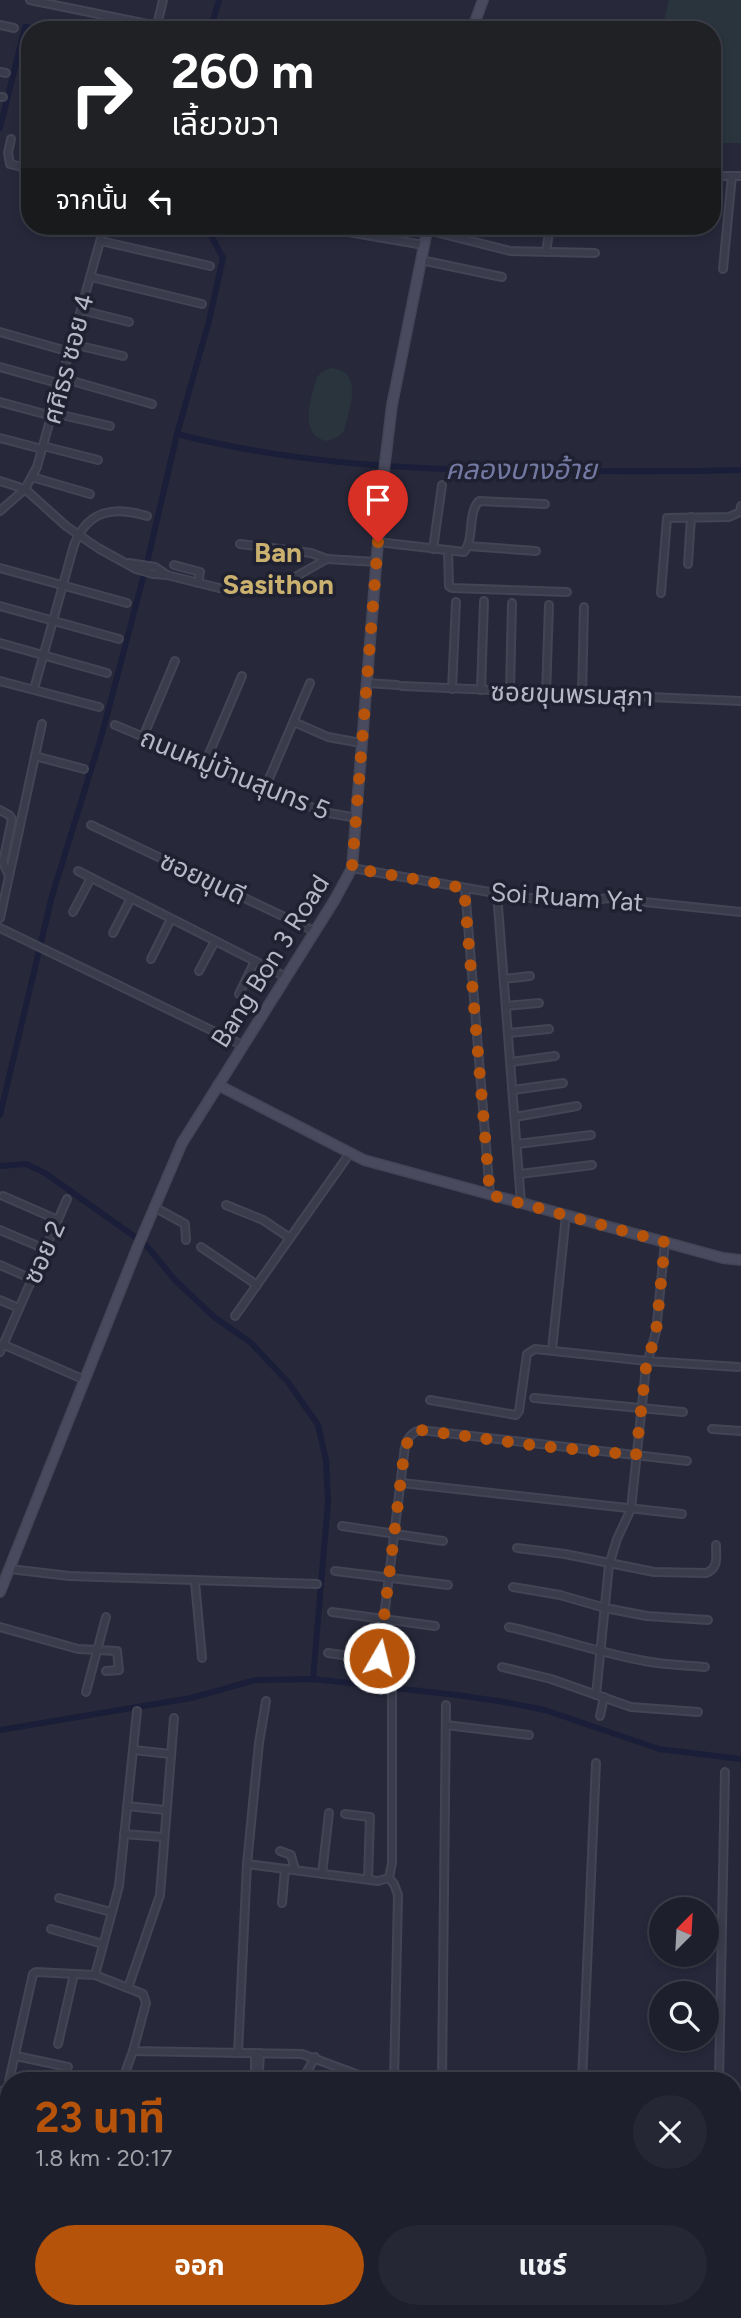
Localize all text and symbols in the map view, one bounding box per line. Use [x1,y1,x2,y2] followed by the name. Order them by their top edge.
[171,41,314,100] text: 260 m
[56,49,147,140] icon: right
[171,105,279,143] text: เลี้ยวขวา
[142,182,180,220] icon: left
[56,184,128,216] text: จากนั้น
[35,290,101,428] street label: ศศิธร ซอย 4
[445,452,599,486] water label: คลองบางอ้าย
[348,470,408,542] pin
[359,481,397,519] icon: arrive
[222,535,334,601] district label: Ban Sasithon
[490,675,654,713] street label: ซอยขุนพรมสุภา
[136,721,334,827] street label: ถนนหมู่บ้านสุนทร 5
[155,844,251,912] street label: ซอยขุนดี
[204,869,336,1053] street label: Bang Bon 3 Road
[489,876,645,918] street label: Soi Ruam Yat
[16,1215,72,1289] street label: ซอย 2
[342,1621,416,1695] position arrow
[649,1897,719,1967] north arrow
[649,1897,719,2051] map controls
[649,1981,719,2051] button: search
[35,2092,165,2143] text: 23 นาที
[633,2095,707,2169] button: close
[35,2144,172,2172] text: 1.8 km · 20:17
[35,2225,364,2305] button: ออก
[378,2225,707,2305] button: แชร์

